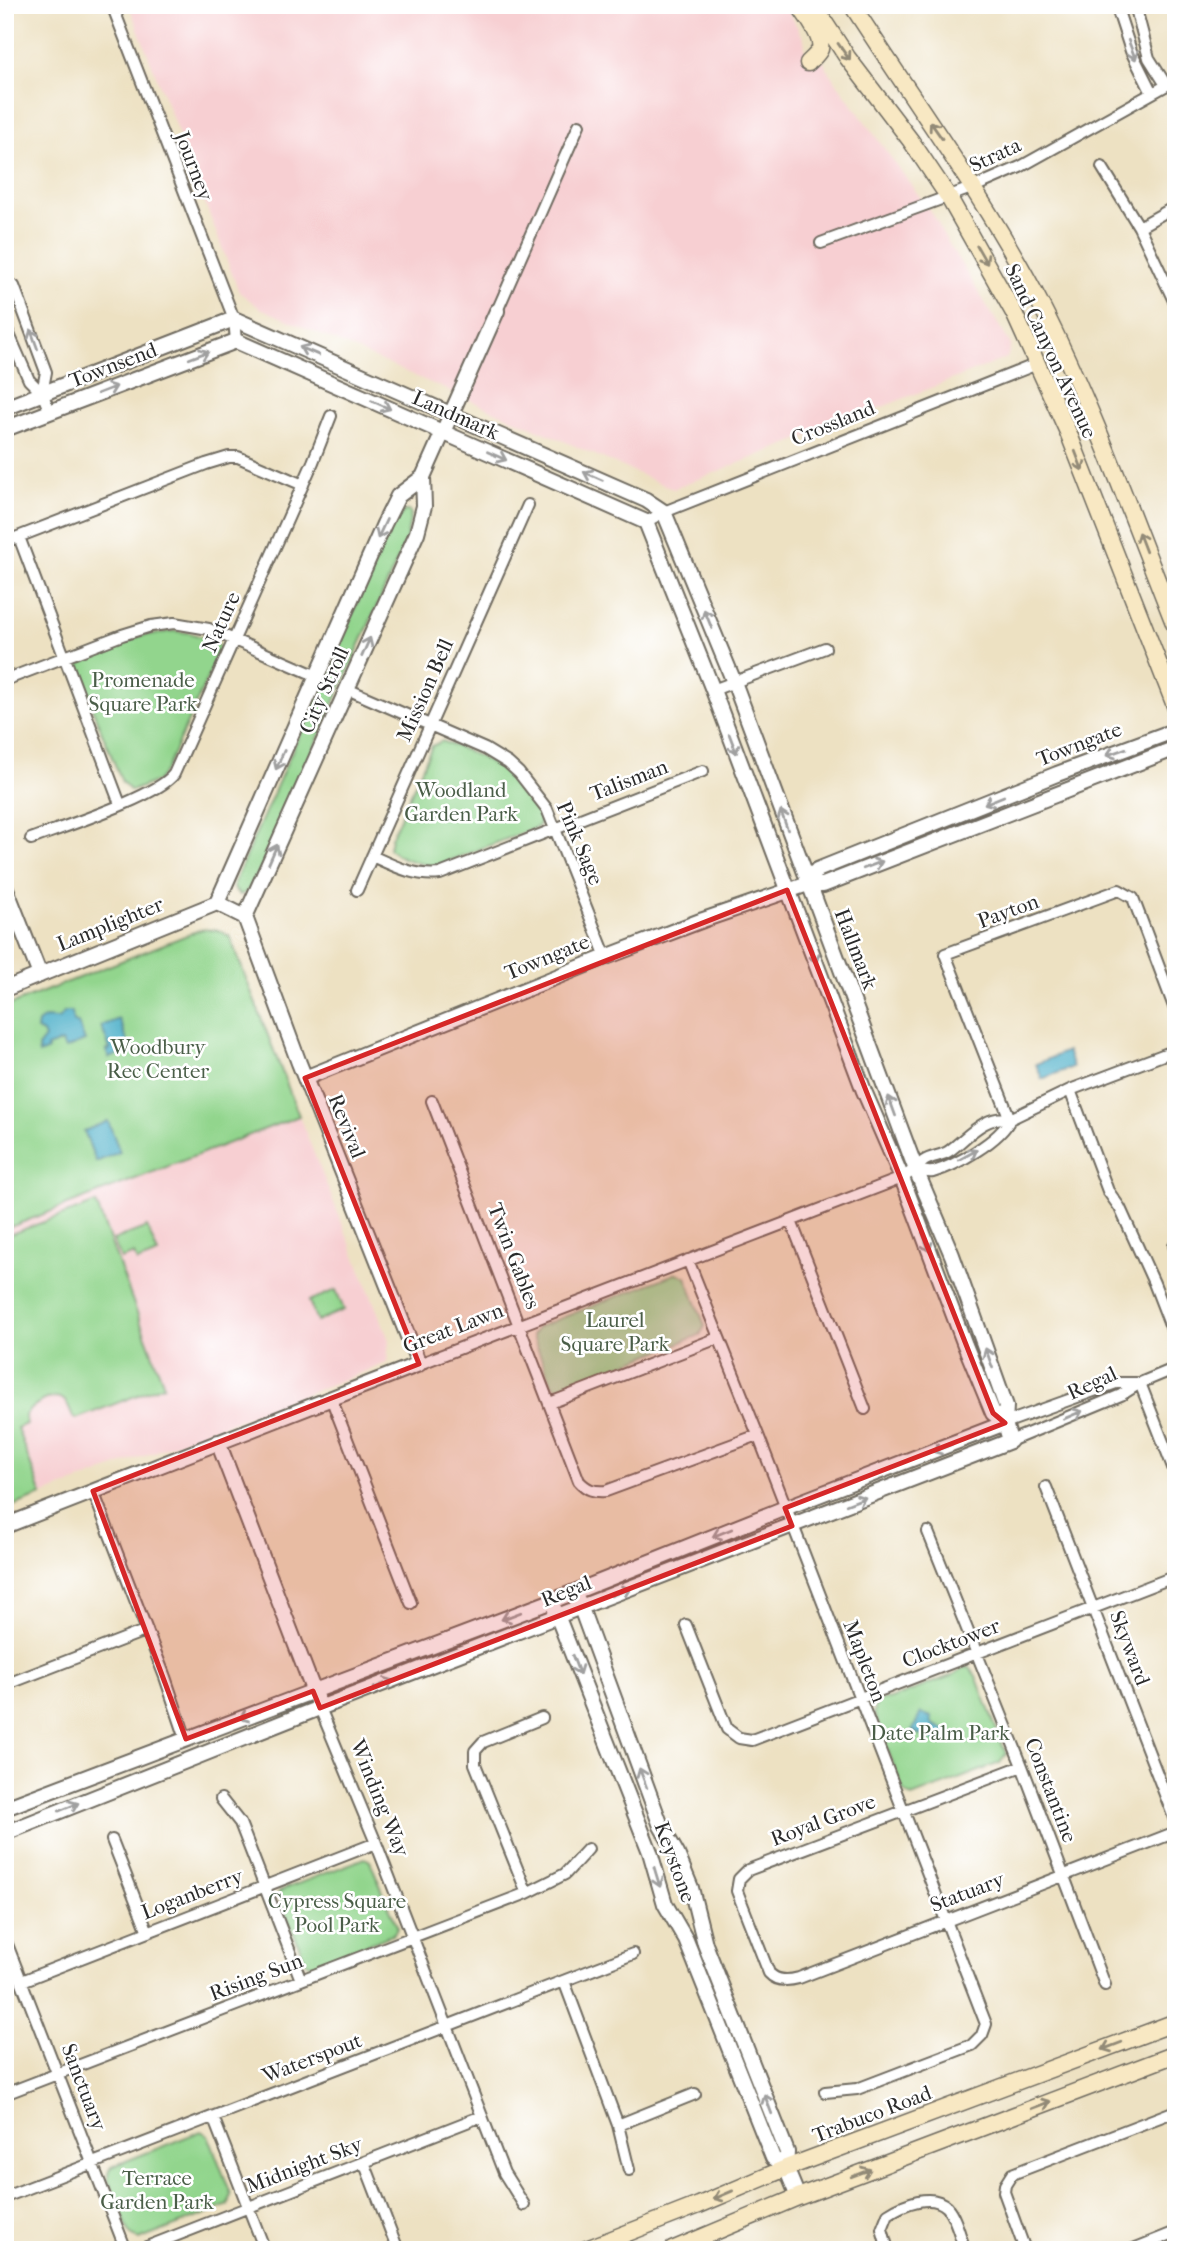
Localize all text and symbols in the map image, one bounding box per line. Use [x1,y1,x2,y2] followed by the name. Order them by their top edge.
[1126,39,1139,60] one-way arrow
[837,42,851,62] one-way arrow
[929,121,943,140] one-way arrow
[169,126,218,205] street label: Journey
[965,133,1025,177] street label: Strata
[975,245,989,265] one-way arrow
[1000,260,1102,442] street label: Sand Canyon Avenue
[26,329,39,351] one-way arrow
[66,337,161,393] street label: Townsend
[298,344,320,357] one-way arrow
[188,347,210,360] one-way arrow
[95,383,117,396] one-way arrow
[409,385,503,445] street label: Landmark
[788,395,879,451] street label: Crossland
[370,399,392,412] one-way arrow
[1073,449,1086,471] one-way arrow
[486,450,507,463] one-way arrow
[583,469,604,482] one-way arrow
[375,518,388,539] one-way arrow
[1134,531,1147,553] one-way arrow
[197,588,245,656] street label: Nature
[700,608,713,630] one-way arrow
[392,635,458,745] street label: Mission Bell
[360,637,373,658] one-way arrow
[294,643,354,737] street label: City Stroll
[89,668,198,716] park label: Promenade Square Park
[1033,717,1125,771] street label: Towngate
[728,732,741,754] one-way arrow
[1106,747,1128,759] one-way arrow
[273,748,286,770] one-way arrow
[587,754,671,806] street label: Talisman
[404,778,518,826] park label: Woodland Garden Park
[983,794,1005,807] one-way arrow
[552,798,608,888] street label: Pink Sage
[777,810,789,832] one-way arrow
[267,844,280,866] one-way arrow
[862,858,883,871] one-way arrow
[974,889,1042,933] street label: Payton
[53,892,167,956] street label: Lamplighter
[830,905,882,993] street label: Hallmark
[501,929,593,985] street label: Towngate
[807,942,820,964] one-way arrow
[107,1035,209,1083] park label: Woodbury Rec Center
[323,1090,371,1162] street label: Revival
[885,1096,897,1118] one-way arrow
[957,1148,978,1161] one-way arrow
[483,1200,545,1313] street label: Twin Gables
[921,1230,933,1252] one-way arrow
[399,1298,507,1358] street label: Great Lawn
[561,1308,670,1356] park label: Laurel Square Park
[982,1348,994,1370] one-way arrow
[1063,1361,1121,1405] street label: Regal
[1062,1407,1084,1420] one-way arrow
[931,1442,953,1455] one-way arrow
[844,1494,866,1507] one-way arrow
[712,1528,733,1541] one-way arrow
[537,1570,595,1612] street label: Regal
[610,1585,632,1597] one-way arrow
[1105,1607,1155,1689] street label: Skyward
[501,1611,523,1624] one-way arrow
[899,1613,1003,1673] street label: Clocktower
[838,1616,892,1706] street label: Mapleton
[571,1653,584,1675] one-way arrow
[373,1677,395,1689] one-way arrow
[239,1710,261,1723] one-way arrow
[870,1721,1010,1745] park label: Date Palm Park
[1020,1734,1082,1846] street label: Constantine
[345,1735,415,1861] street label: Winding Way
[636,1767,648,1789] one-way arrow
[767,1789,879,1851] street label: Royal Grove
[57,1800,79,1813] one-way arrow
[649,1818,701,1906] street label: Keystone
[138,1863,247,1924] street label: Loganberry
[652,1866,665,1888] one-way arrow
[927,1867,1008,1917] street label: Statuary
[268,1889,406,1937] park label: Cypress Square Pool Park
[206,1948,306,2006] street label: Rising Sun
[258,2028,366,2088] street label: Waterspout
[56,2040,112,2135] street label: Sanctuary
[1101,2041,1123,2054] one-way arrow
[809,2080,935,2148] street label: Trabuco Road
[761,2093,774,2115] one-way arrow
[1029,2098,1051,2111] one-way arrow
[242,2132,366,2198] street label: Midnight Sky
[100,2166,214,2214] park label: Terrace Garden Park
[850,2166,872,2179] one-way arrow
[713,2189,735,2202] one-way arrow

